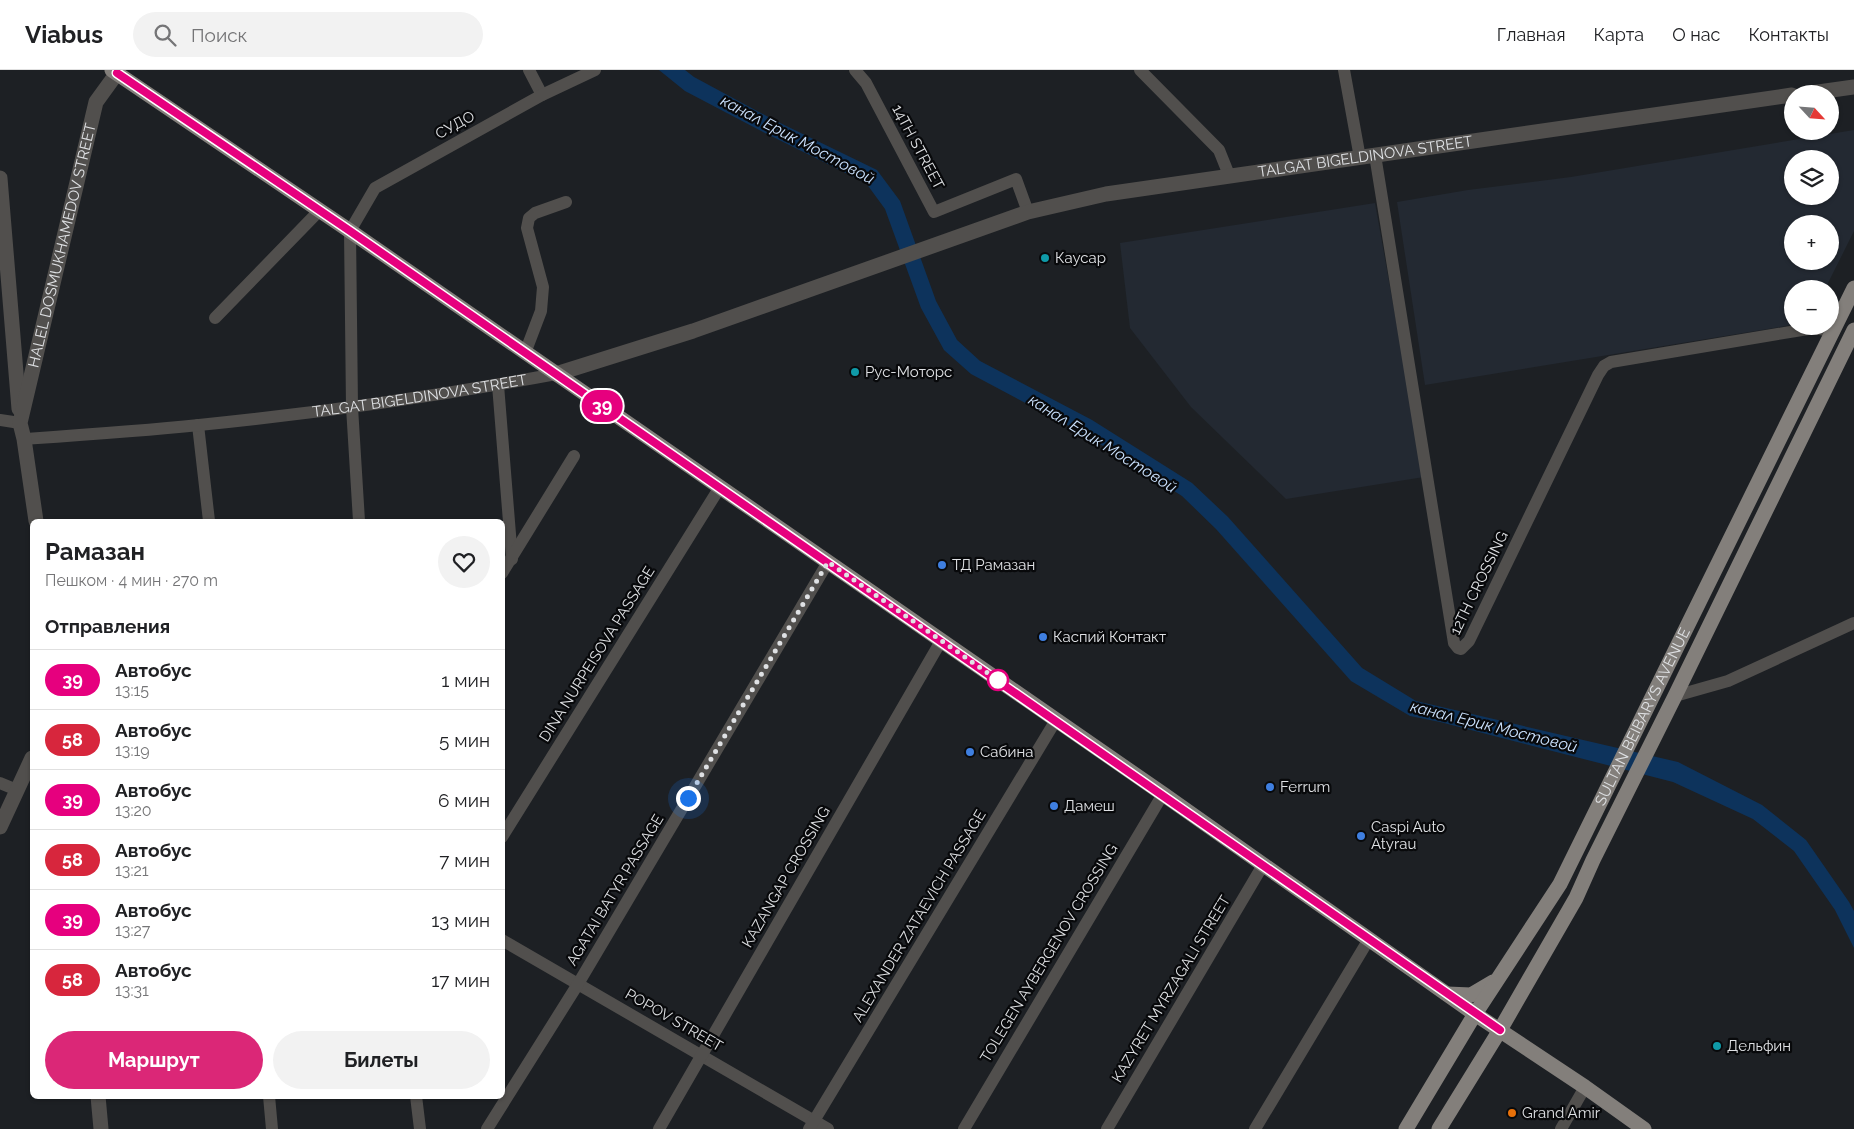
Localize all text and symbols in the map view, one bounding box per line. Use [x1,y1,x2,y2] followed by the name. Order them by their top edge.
[133,12,483,57] search box
[25,20,103,49] text: Viabus
[151,21,179,49] icon: search
[191,24,248,46] text: Поиск
[1497,24,1565,45] text: Главная
[1593,24,1644,45] text: Карта
[1672,24,1720,45] text: О нас
[1748,24,1829,45] text: Контакты
[1784,85,1839,140] north arrow
[1784,85,1839,335] map controls
[718,91,878,188] water label: канал Ерик Мостовой
[888,102,948,192] street label: 14TH STREET
[432,107,478,143] street label: СУДО
[24,121,100,369] street label: HALEL DOSMUKHAMEDOV STREET
[1257,132,1474,181] street label: TALGAT BIGELDINOVA STREET
[1784,150,1839,205] button: layers
[1784,215,1839,270] button: +
[1055,249,1106,267] place label: Каусар
[1039,252,1051,264] marker: Каусар
[1784,280,1839,335] button: −
[865,363,952,381] place label: Рус-Моторс
[849,366,861,378] marker: Рус-Моторс
[311,371,528,421] street label: TALGAT BIGELDINOVA STREET
[580,390,624,422] line badge: 39
[1025,390,1180,497] water label: канал Ерик Мостовой
[592,395,612,416] text: 39
[1446,528,1512,638] street label: 12TH CROSSING
[438,536,490,588] button: heart
[45,537,145,566] text: Рамазан
[952,556,1035,574] place label: ТД Рамазан
[936,559,948,571] marker: ТД Рамазан
[535,563,659,745] street label: DINA NURPEISOVA PASSAGE
[45,571,218,590] text: Пешком · 4 мин · 270 m
[45,615,170,637] text: Отправления
[1591,625,1694,809] street label: SULTAN BEIBARYS AVENUE
[1053,628,1166,646] place label: Каспий Контакт
[1037,631,1049,643] marker: Каспий Контакт
[115,659,192,681] text: Автобус
[62,669,83,690] text: 39
[441,669,490,691] text: 1 мин
[987,669,1009,691] unlabelled marker
[115,681,149,700] text: 13:15
[1408,697,1579,756] water label: канал Ерик Мостовой
[115,719,192,741] text: Автобус
[62,729,83,750] text: 58
[439,729,490,751] text: 5 мин
[115,741,150,760] text: 13:19
[980,743,1033,761] place label: Сабина
[964,746,976,758] marker: Сабина
[1280,778,1330,796] place label: Ferrum
[115,779,192,801] text: Автобус
[1264,781,1276,793] marker: Ferrum
[676,786,701,811] your location
[62,789,83,810] text: 39
[438,789,490,811] text: 6 мин
[1064,797,1115,815] place label: Дамеш
[1048,800,1060,812] marker: Дамеш
[115,801,152,820] text: 13:20
[738,803,834,951] street label: KAZANGAP CROSSING
[848,807,990,1025] street label: ALEXANDER ZATAEVICH PASSAGE
[563,811,667,969] street label: AGATAI BATYR PASSAGE
[1371,818,1445,853] place label: Caspi Auto Atyrau
[1355,830,1367,842] marker: Caspi Auto Atyrau
[115,839,192,861] text: Автобус
[976,841,1122,1065] street label: TOLEGEN AYBERGENOV CROSSING
[62,849,83,870] text: 58
[439,849,490,871] text: 7 мин
[115,861,149,880] text: 13:21
[1108,892,1234,1086] street label: KAZYRET MYRZAGALI STREET
[115,899,192,921] text: Автобус
[62,909,83,930] text: 39
[431,909,490,931] text: 13 мин
[115,921,150,940] text: 13:27
[115,959,192,981] text: Автобус
[62,969,83,990] text: 58
[431,969,490,991] text: 17 мин
[115,981,149,1000] text: 13:31
[622,985,726,1055] street label: POPOV STREET
[45,1031,263,1089] button: Маршрут
[273,1031,490,1089] button: Билеты
[1727,1037,1791,1055] place label: Дельфин
[1711,1040,1723,1052] marker: Дельфин
[1522,1104,1601,1122] place label: Grand Amir
[1506,1107,1518,1119] marker: Grand Amir

